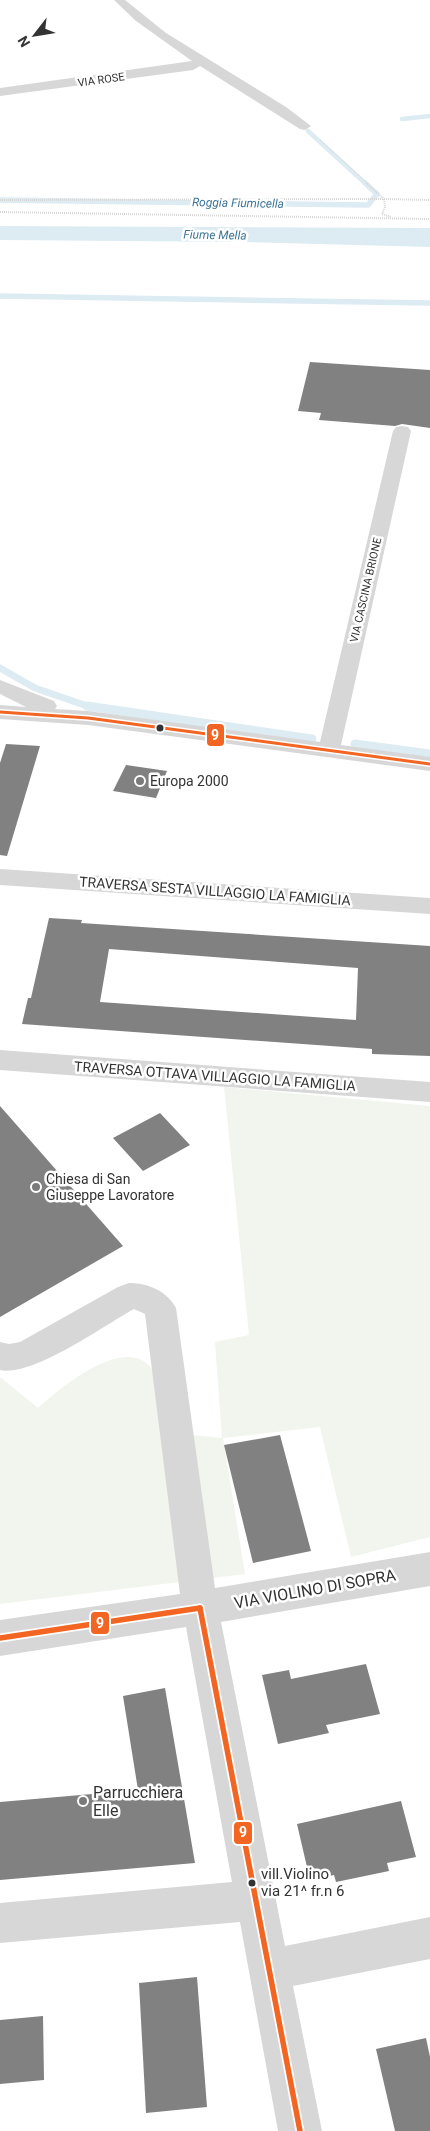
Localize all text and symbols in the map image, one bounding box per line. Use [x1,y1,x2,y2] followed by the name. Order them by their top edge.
[10,10,60,60] north arrow
[14,33,33,50] text: N
[77,70,125,90] street label: VIA ROSE
[192,195,284,211] water label: Roggia Fiumicella
[183,227,247,243] water label: Fiume Mella
[348,536,384,644] street label: VIA CASCINA BRIONE
[155,723,165,733] unlabelled marker
[206,723,225,747] line badge: 9
[211,727,219,743] text: 9
[150,773,229,789] place label: Europa 2000
[134,775,146,787] marker: Europa 2000
[79,874,351,908] street label: TRAVERSA SESTA VILLAGGIO LA FAMIGLIA
[74,1058,356,1094] street label: TRAVERSA OTTAVA VILLAGGIO LA FAMIGLIA
[46,1171,174,1203] place label: Chiesa di San Giuseppe Lavoratore
[30,1181,42,1193] marker: Chiesa di San Giuseppe Lavoratore
[233,1565,398,1613] street label: VIA VIOLINO DI SOPRA
[90,1611,110,1635] line badge: 9
[96,1615,104,1631] text: 9
[93,1783,183,1820] place label: Parrucchiera Elle
[77,1795,89,1807] marker: Parrucchiera Elle
[233,1821,253,1845] line badge: 9
[239,1824,247,1840] text: 9
[261,1865,344,1900] place label: vill.Violino via 21^ fr.n 6
[247,1878,257,1888] marker: vill.Violino via 21^ fr.n 6

